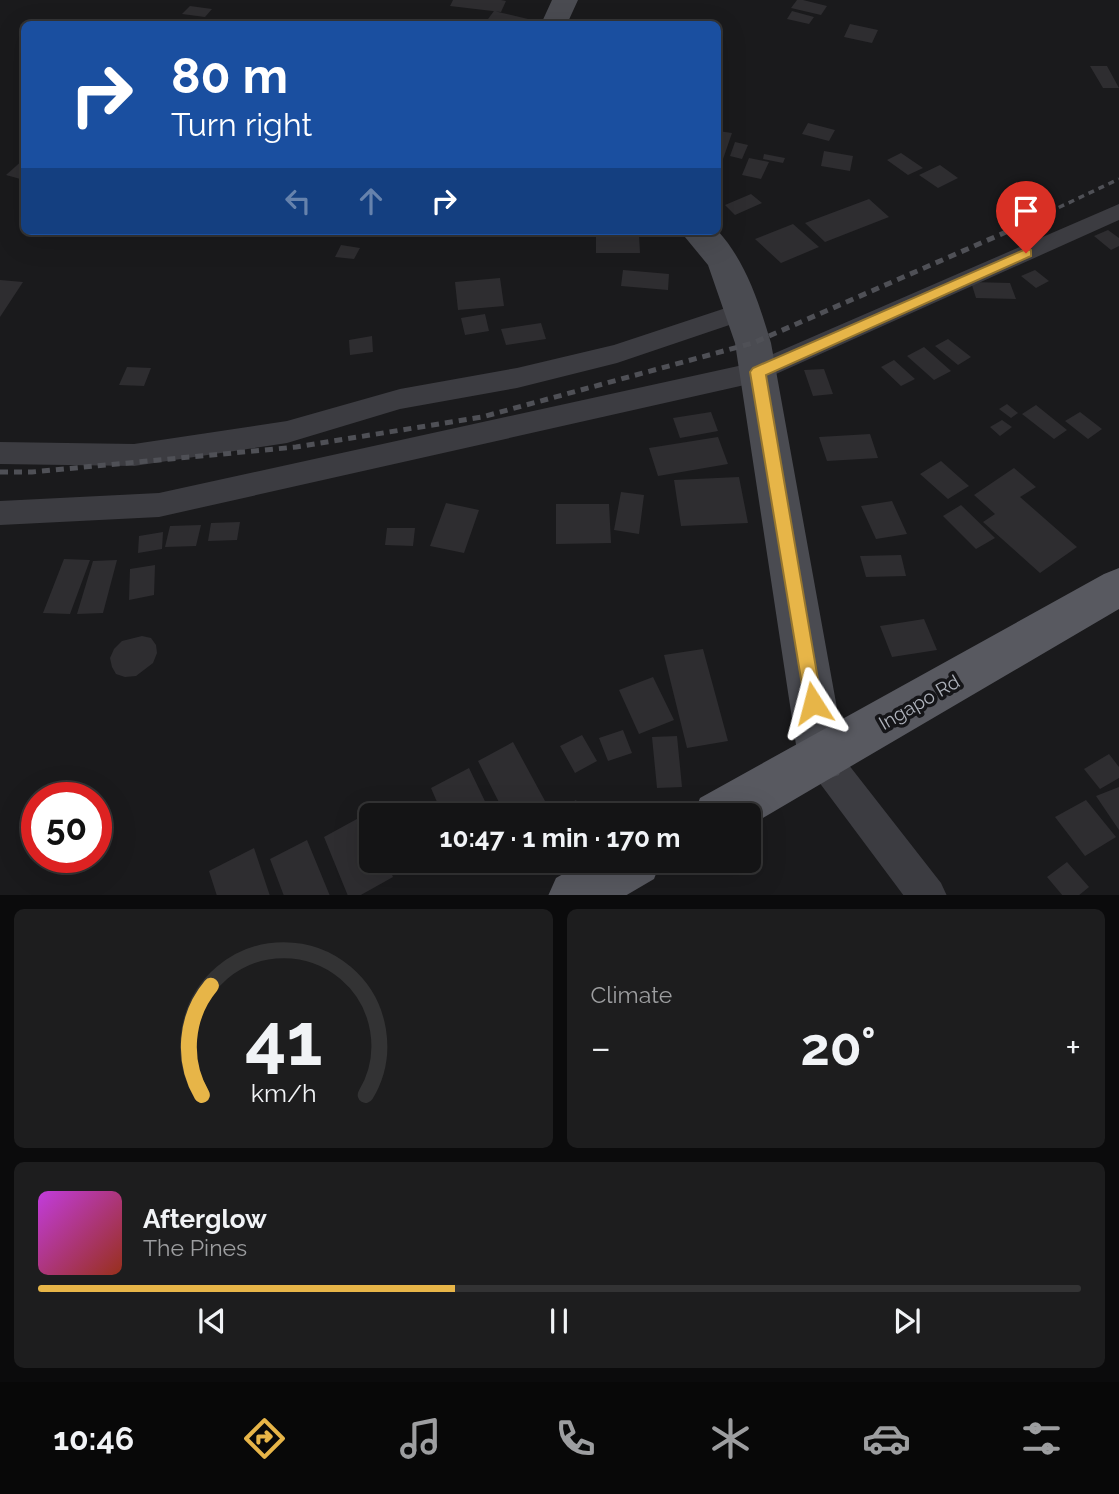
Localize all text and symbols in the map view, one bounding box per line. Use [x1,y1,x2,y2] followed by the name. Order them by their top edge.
[171,47,288,104] text: 80 m
[56,49,147,140] icon: right
[171,106,312,143] text: Turn right
[996,181,1056,253] pin
[279,182,317,220] icon: left
[352,182,390,220] icon: ahead
[425,182,463,220] icon: right
[1007,192,1045,230] icon: arrive
[776,666,850,740] position arrow
[875,670,963,734] street label: Ingapo Rd
[21,782,112,873] speed limit sign: 50
[440,823,680,853] text: 10:47 · 1 min · 170 m
[591,981,672,1008] text: Climate
[244,997,322,1082] text: 41
[800,1016,876,1077] text: 20°
[591,1025,611,1070] text: −
[1065,1025,1081,1070] text: +
[250,1077,316,1107] text: km/h
[143,1204,267,1234] text: Afterglow
[143,1234,247,1261] text: The Pines
[193,1302,231,1340] icon: previous
[540,1302,578,1340] icon: pause
[888,1302,926,1340] icon: next
[240,1414,289,1463] icon: directions
[396,1414,445,1463] icon: music
[551,1414,600,1463] icon: phone
[706,1414,755,1463] icon: climate
[862,1414,911,1463] icon: car
[1017,1414,1066,1463] icon: filters
[53,1420,134,1457] text: 10:46

